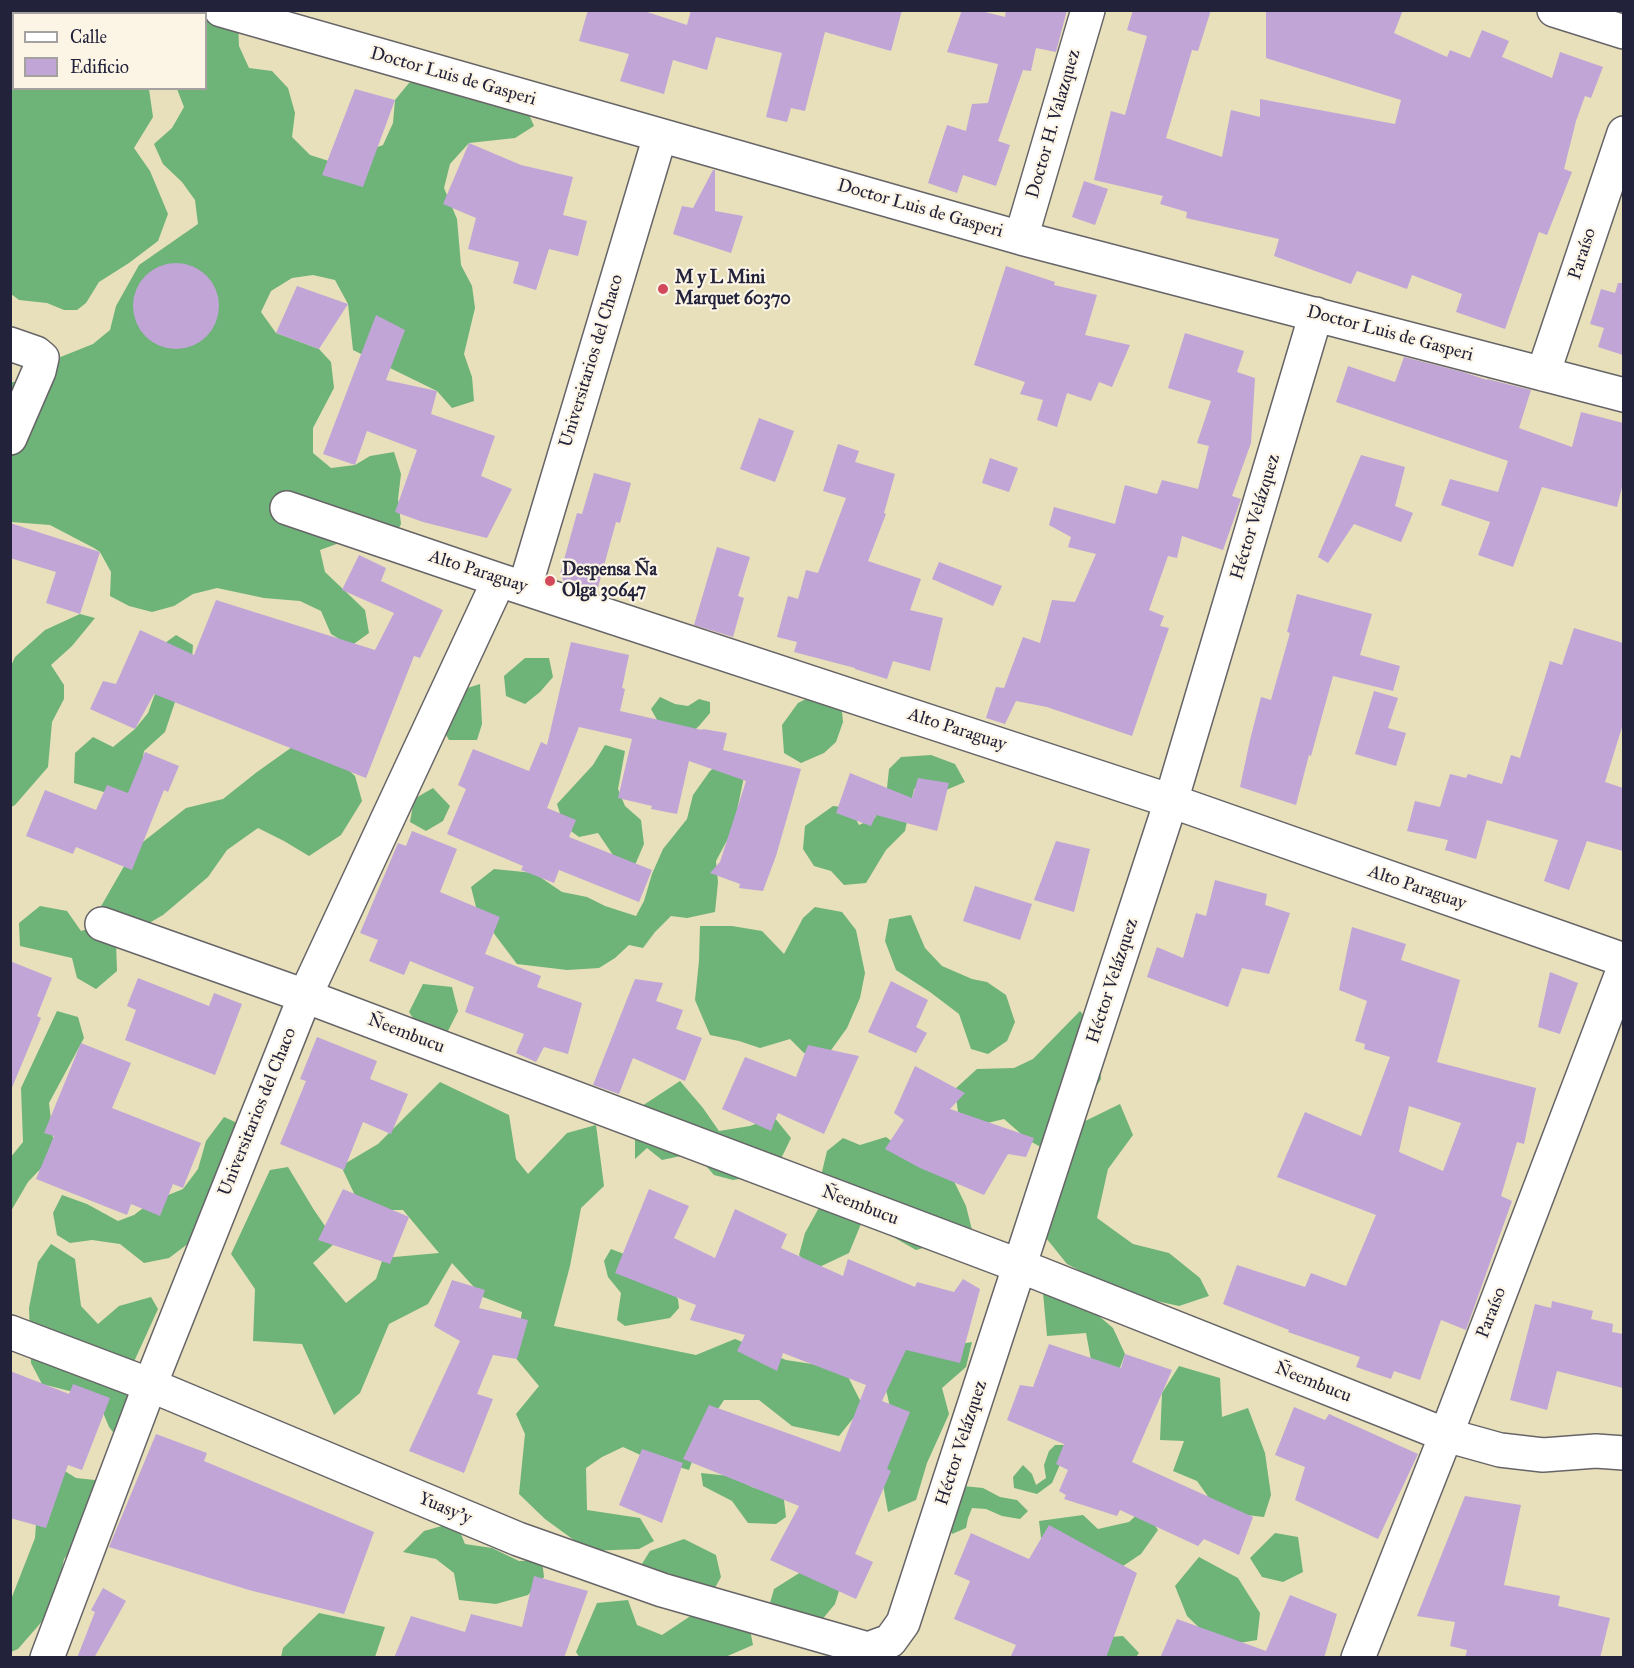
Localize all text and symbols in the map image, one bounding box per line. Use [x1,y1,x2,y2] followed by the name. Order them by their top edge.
[12,12,207,90] legend
[70,26,107,48] text: Calle
[368,43,538,111] street label: Doctor Luis de Gasperi
[1022,47,1086,201] street label: Doctor H. Valazquez
[70,56,129,78] text: Edificio
[835,175,1005,243] street label: Doctor Luis de Gasperi
[1565,226,1601,282] street label: Paraíso
[675,268,791,310] place label: M y L Mini Marquet 60370
[555,272,629,450] street label: Universitarios del Chaco
[656,282,670,296] marker: M y L Mini Marquet 60370
[1304,301,1476,367] street label: Doctor Luis de Gasperi
[1227,452,1285,582] street label: Héctor Velázquez
[426,546,530,598] street label: Alto Paraguay
[562,560,657,602] place label: Despensa Ña Olga 30647
[543,574,557,588] marker: Despensa Ña Olga 30647
[905,704,1009,756] street label: Alto Paraguay
[1365,861,1469,915] street label: Alto Paraguay
[1083,916,1143,1046] street label: Héctor Velázquez
[365,1010,447,1058] street label: Ñeembucu
[214,1025,302,1199] street label: Universitarios del Chaco
[819,1182,901,1230] street label: Ñeembucu
[1472,1285,1512,1341] street label: Paraíso
[1272,1358,1354,1408] street label: Ñeembucu
[932,1378,992,1508] street label: Héctor Velázquez
[415,1488,475,1530] street label: Yuasy'y

